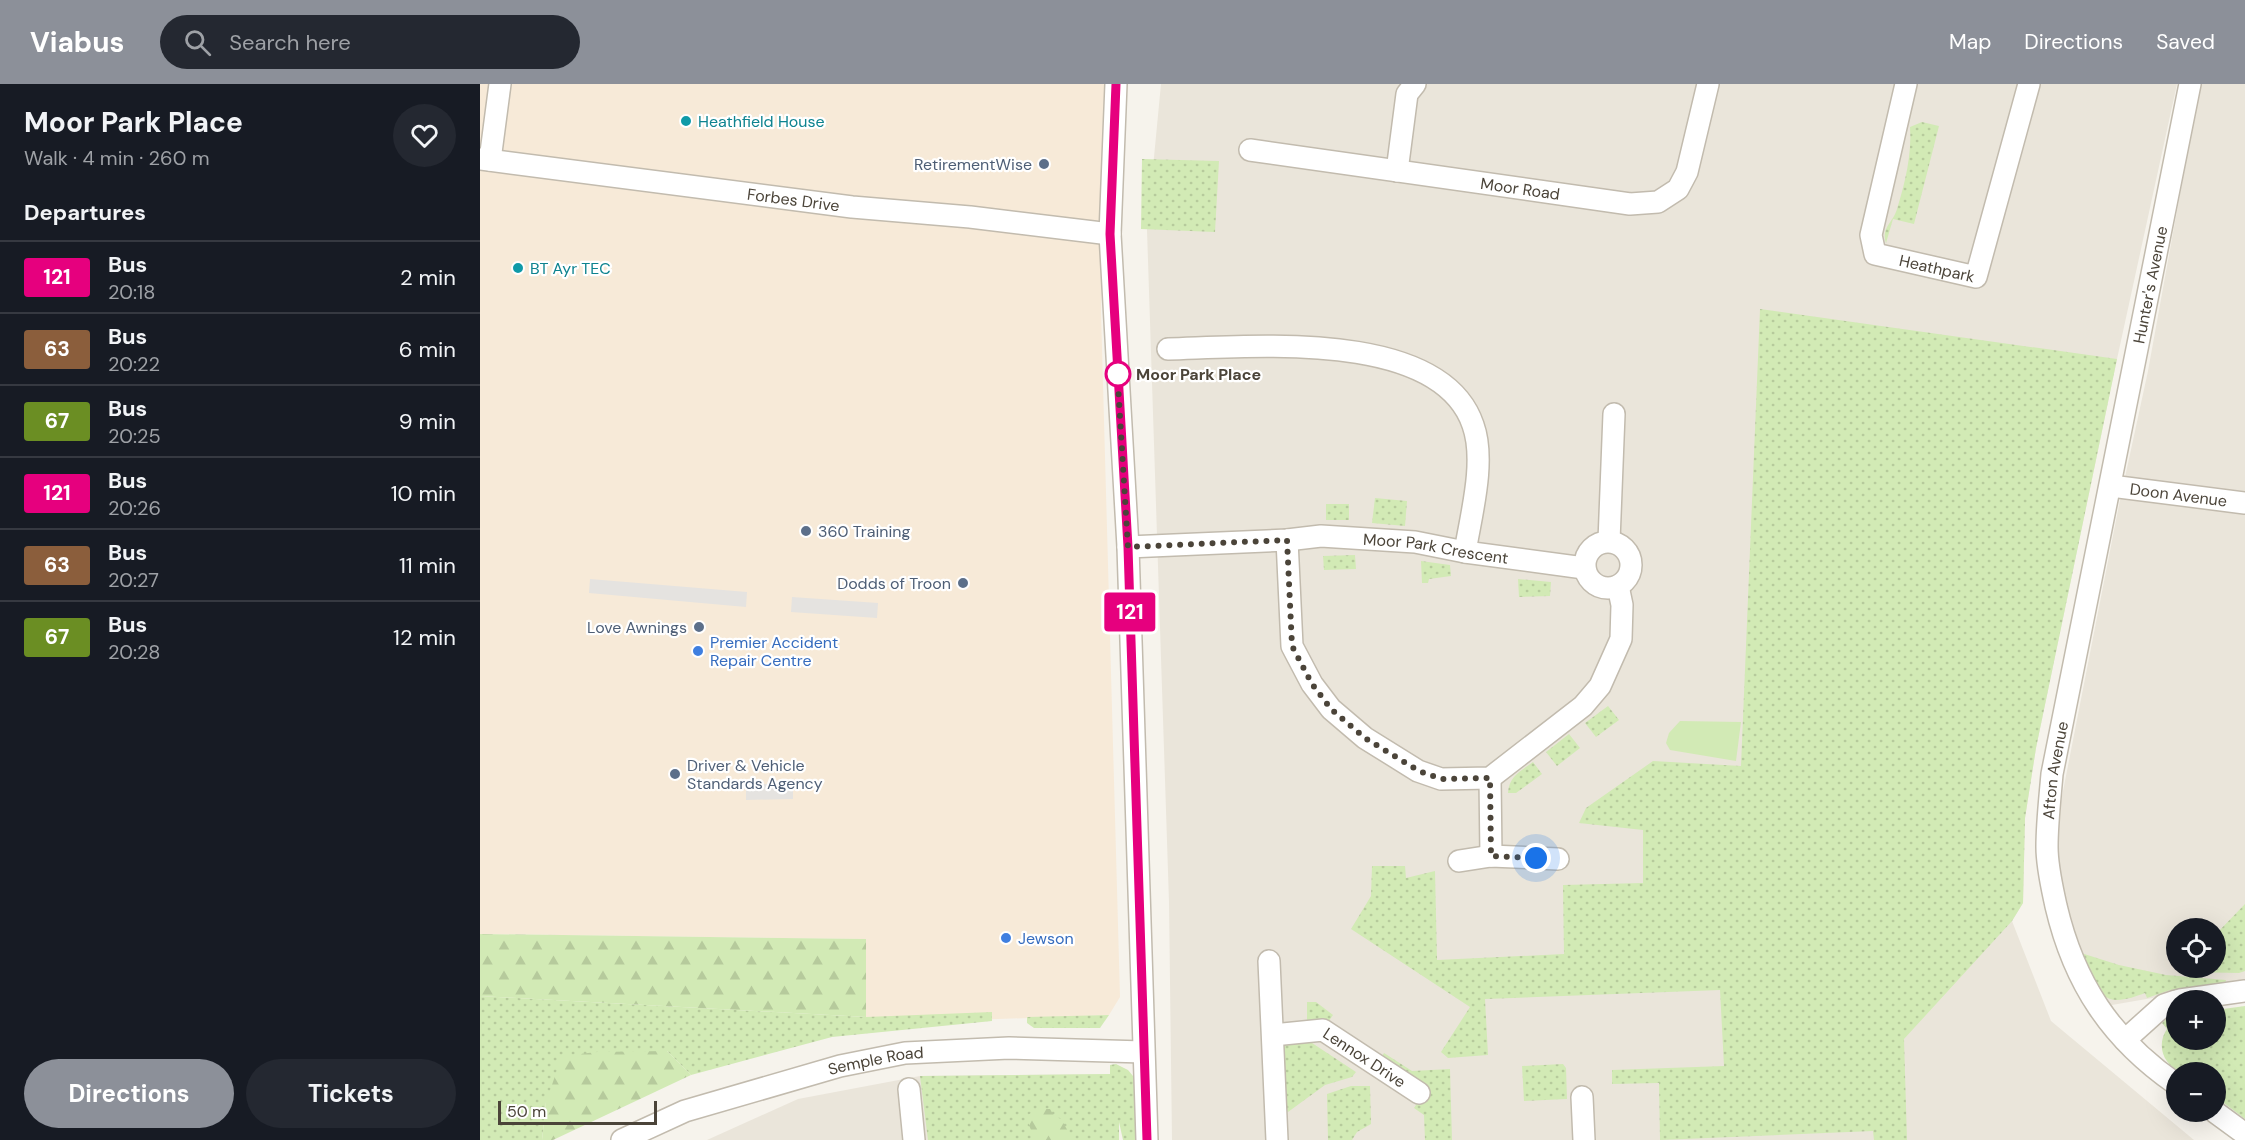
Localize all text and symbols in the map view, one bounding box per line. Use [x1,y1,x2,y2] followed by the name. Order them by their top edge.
[160,15,580,69] search box
[30,24,124,61] text: Viabus
[181,26,214,59] icon: search
[229,28,351,57] text: Search here
[1949,28,1991,56] text: Map
[2024,28,2123,56] text: Directions
[2156,28,2215,56] text: Saved
[24,104,243,141] text: Moor Park Place
[393,104,456,167] button: heart
[698,111,825,132] place label: Heathfield House
[679,114,693,128] marker: Heathfield House
[24,145,209,171] text: Walk · 4 min · 260 m
[914,154,1032,175] place label: RetirementWise
[1037,157,1051,171] marker: RetirementWise
[1479,172,1561,204] street label: Moor Road
[746,183,841,216] street label: Forbes Drive
[24,198,146,227] text: Departures
[2128,224,2172,345] street label: Hunter's Avenue
[1897,249,1977,287] street label: Heathpark
[108,250,147,279] text: Bus
[530,258,611,279] place label: BT Ayr TEC
[511,261,525,275] marker: BT Ayr TEC
[43,263,71,291] text: 121
[400,263,456,292] text: 2 min
[108,279,155,305] text: 20:18
[108,322,147,351] text: Bus
[44,335,70,363] text: 63
[399,335,456,364] text: 6 min
[108,351,160,377] text: 20:22
[1105,361,1131,387] marker: Moor Park Place
[1136,364,1261,385] place label: Moor Park Place
[108,394,147,423] text: Bus
[45,407,69,435] text: 67
[399,407,456,436] text: 9 min
[108,423,161,449] text: 20:25
[108,466,147,495] text: Bus
[2129,478,2228,511] street label: Doon Avenue
[43,479,71,507] text: 121
[391,479,456,508] text: 10 min
[108,495,161,521] text: 20:26
[818,521,910,542] place label: 360 Training
[799,524,813,538] marker: 360 Training
[1363,528,1510,568] street label: Moor Park Crescent
[108,538,147,567] text: Bus
[44,551,70,579] text: 63
[399,551,456,580] text: 11 min
[108,567,159,593] text: 20:27
[837,573,951,594] place label: Dodds of Troon
[956,576,970,590] marker: Dodds of Troon
[1096,592,1164,632] line badge: 121
[1116,598,1144,626] text: 121
[108,610,147,639] text: Bus
[587,617,687,638] place label: Love Awnings
[692,620,706,634] marker: Love Awnings
[45,623,69,651] text: 67
[393,623,456,652] text: 12 min
[710,632,838,671] place label: Premier Accident Repair Centre
[108,639,160,665] text: 20:28
[691,644,705,658] marker: Premier Accident Repair Centre
[2038,719,2073,820] street label: Afton Avenue
[687,755,823,794] place label: Driver & Vehicle Standards Agency
[668,767,682,781] marker: Driver & Vehicle Standards Agency
[1521,843,1551,873] your location
[2166,918,2226,1122] map controls
[2166,918,2226,978] button: locate
[1018,928,1074,949] place label: Jewson
[999,931,1013,945] marker: Jewson
[2166,990,2226,1050] button: +
[1319,1022,1410,1092] street label: Lennox Drive
[825,1042,924,1079] street label: Semple Road
[24,1059,234,1128] button: Directions
[246,1059,456,1128] button: Tickets
[2166,1062,2226,1122] button: −
[498,1098,657,1126] scale bar
[507,1101,546,1122] text: 50 m

